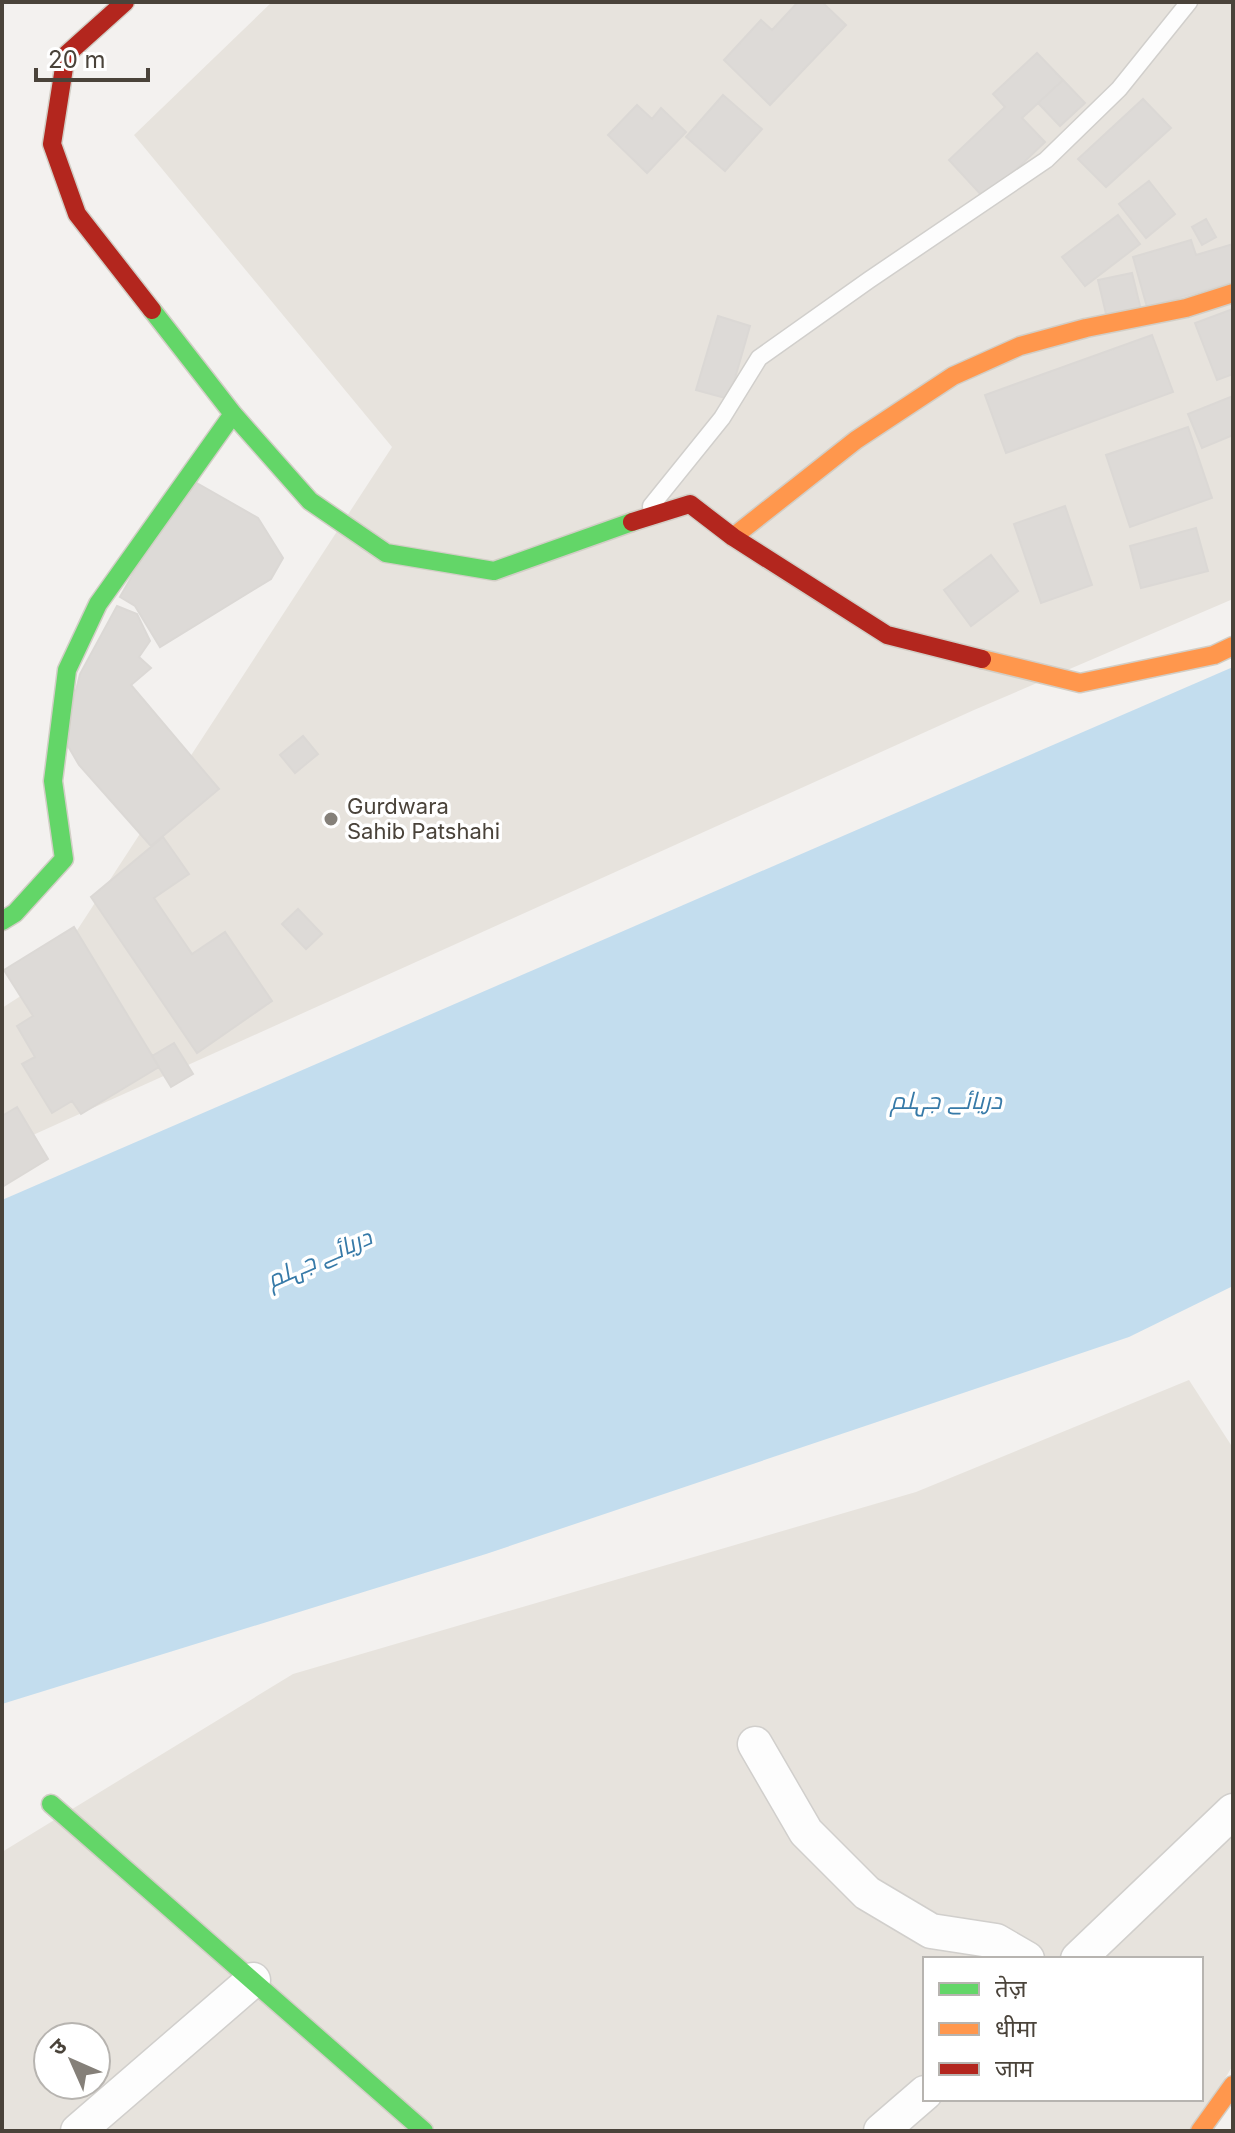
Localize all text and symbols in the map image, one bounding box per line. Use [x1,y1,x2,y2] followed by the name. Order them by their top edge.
[36,32,148,82] scale bar
[48,45,106,74] text: 20 m
[347,793,500,844] place label: Gurdwara Sahib Patshahi
[322,810,340,828] marker: Gurdwara Sahib Patshahi
[889,1086,1003,1117] water label: دریائے جہلم
[261,1221,378,1296] water label: دریائے جہلم
[923,1957,1203,2101] legend
[995,1974,1028,2003] text: तेज़
[995,2014,1037,2043] text: धीमा
[32,2021,112,2101] north arrow
[44,2032,72,2061] text: उ
[995,2054,1034,2083] text: जाम

